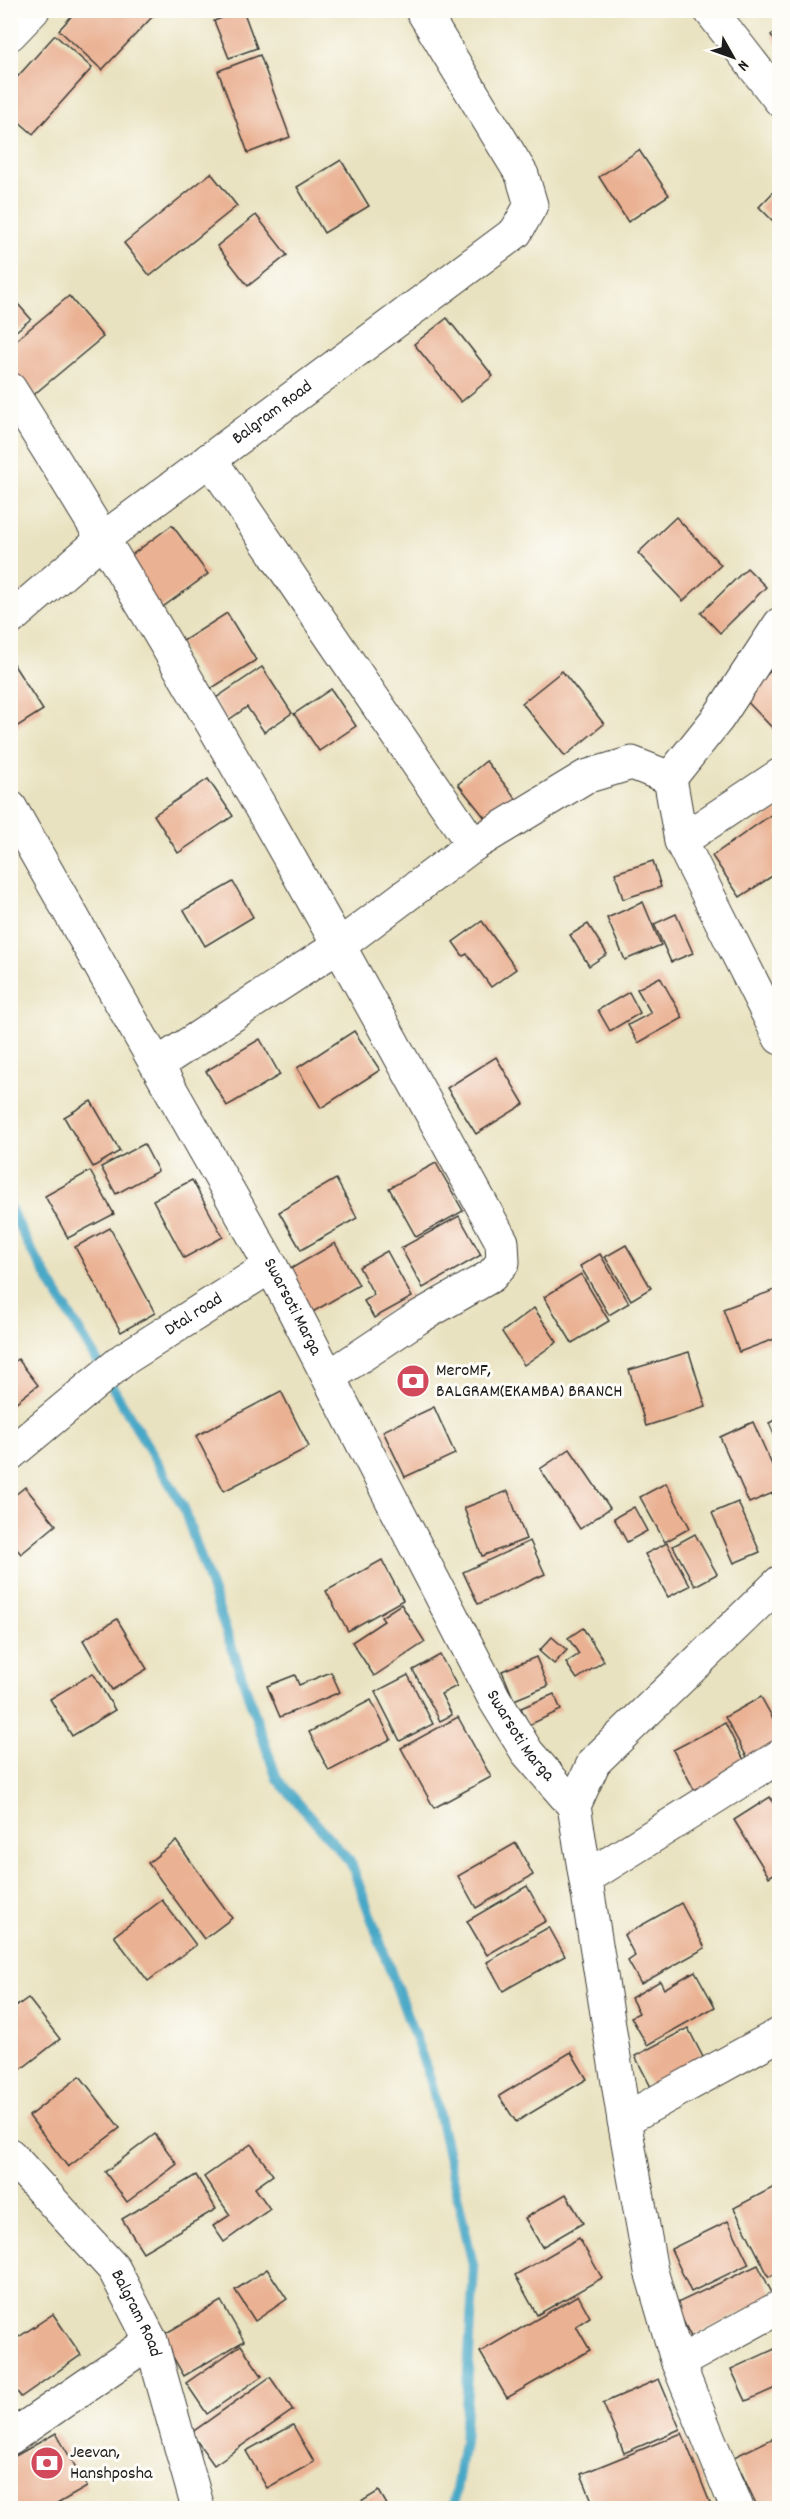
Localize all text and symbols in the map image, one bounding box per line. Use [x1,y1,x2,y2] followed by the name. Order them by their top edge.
[703,27,763,87] north arrow
[731,55,754,76] text: N
[227,375,318,451] street label: Balgram Road
[257,1254,328,1360] street label: Swarsoti Marga
[160,1287,228,1343] street label: Dtal road
[436,1359,622,1405] place label: MeroMF, BALGRAM(EKAMBA) BRANCH
[395,1363,431,1399] bank icon: MeroMF, BALGRAM(EKAMBA) BRANCH
[479,1686,560,1788] street label: Swarsoti Marga
[104,2265,167,2360] street label: Balgram Road
[70,2441,153,2487] place label: Jeevan, Hanshposha
[29,2445,65,2481] bank icon: Jeevan, Hanshposha

